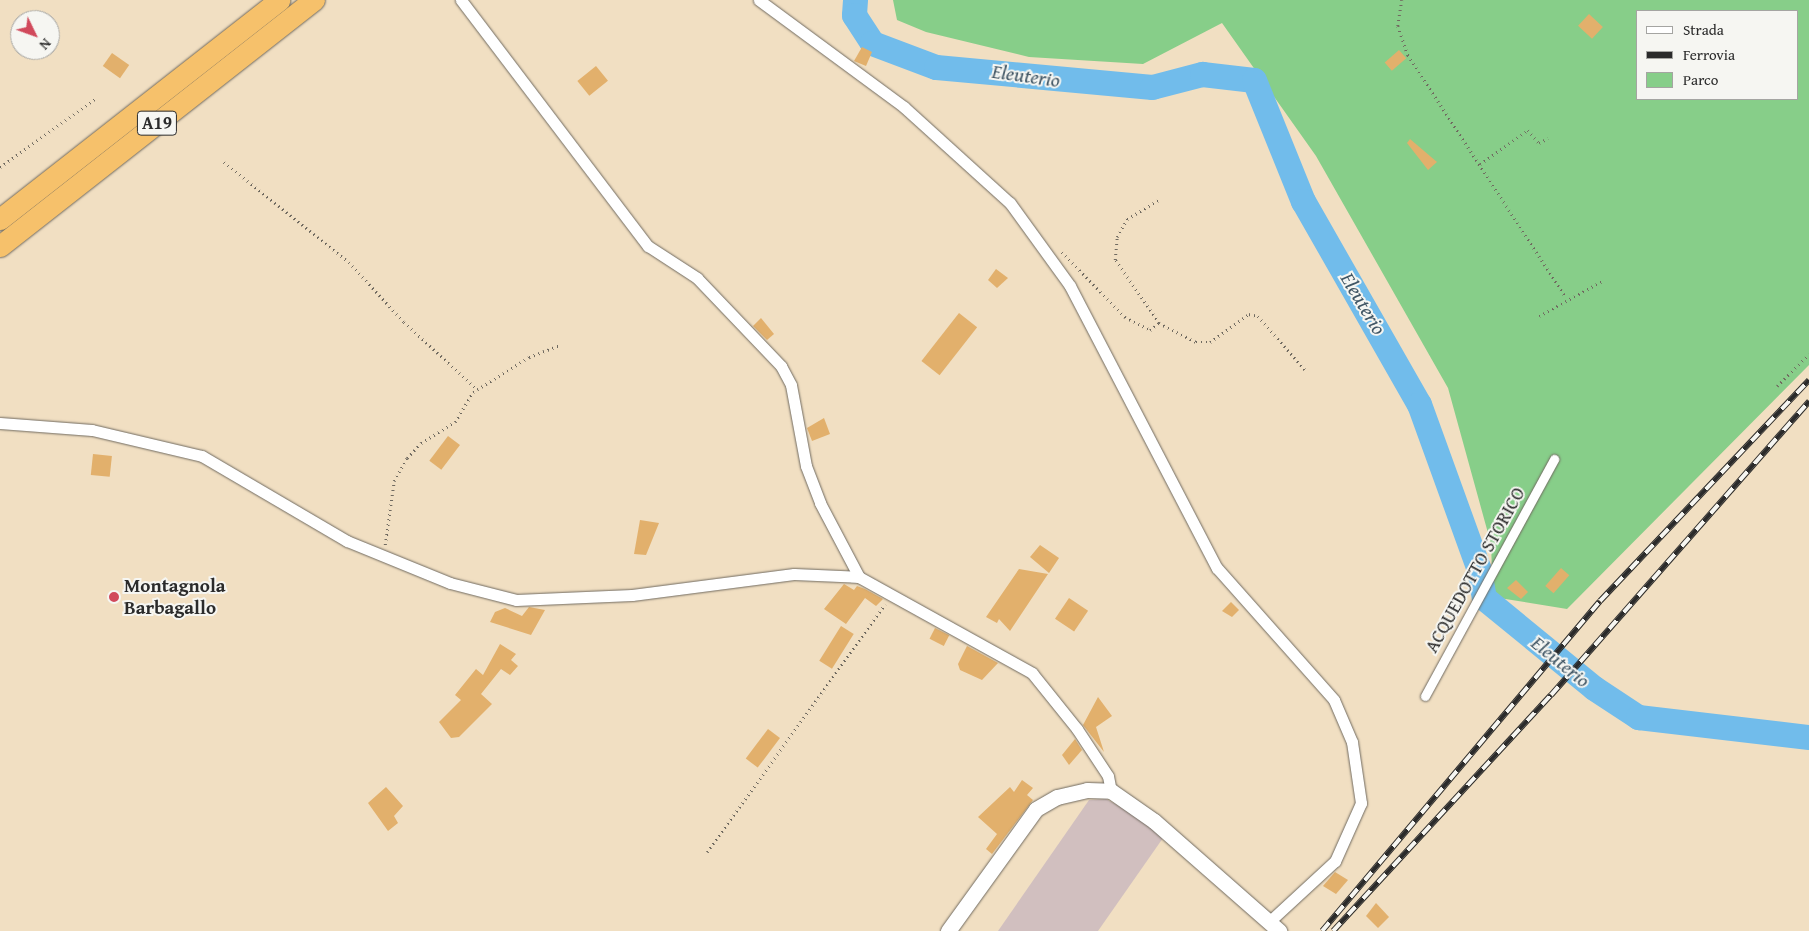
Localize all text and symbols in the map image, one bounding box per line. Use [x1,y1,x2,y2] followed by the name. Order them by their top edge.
[10,10,60,60] north arrow
[1636,10,1799,100] legend
[1683,19,1724,40] text: Strada
[35,34,56,55] text: N
[1683,44,1735,65] text: Ferrovia
[991,58,1061,92] water label: Eleuterio
[1683,69,1718,90] text: Parco
[136,108,178,138] road number: A19
[1336,268,1392,338] water label: Eleuterio
[1420,483,1530,657] street label: ACQUEDOTTO STORICO
[124,575,226,619] place label: Montagnola Barbagallo
[108,591,120,603] marker: Montagnola Barbagallo
[1527,630,1595,692] water label: Eleuterio

